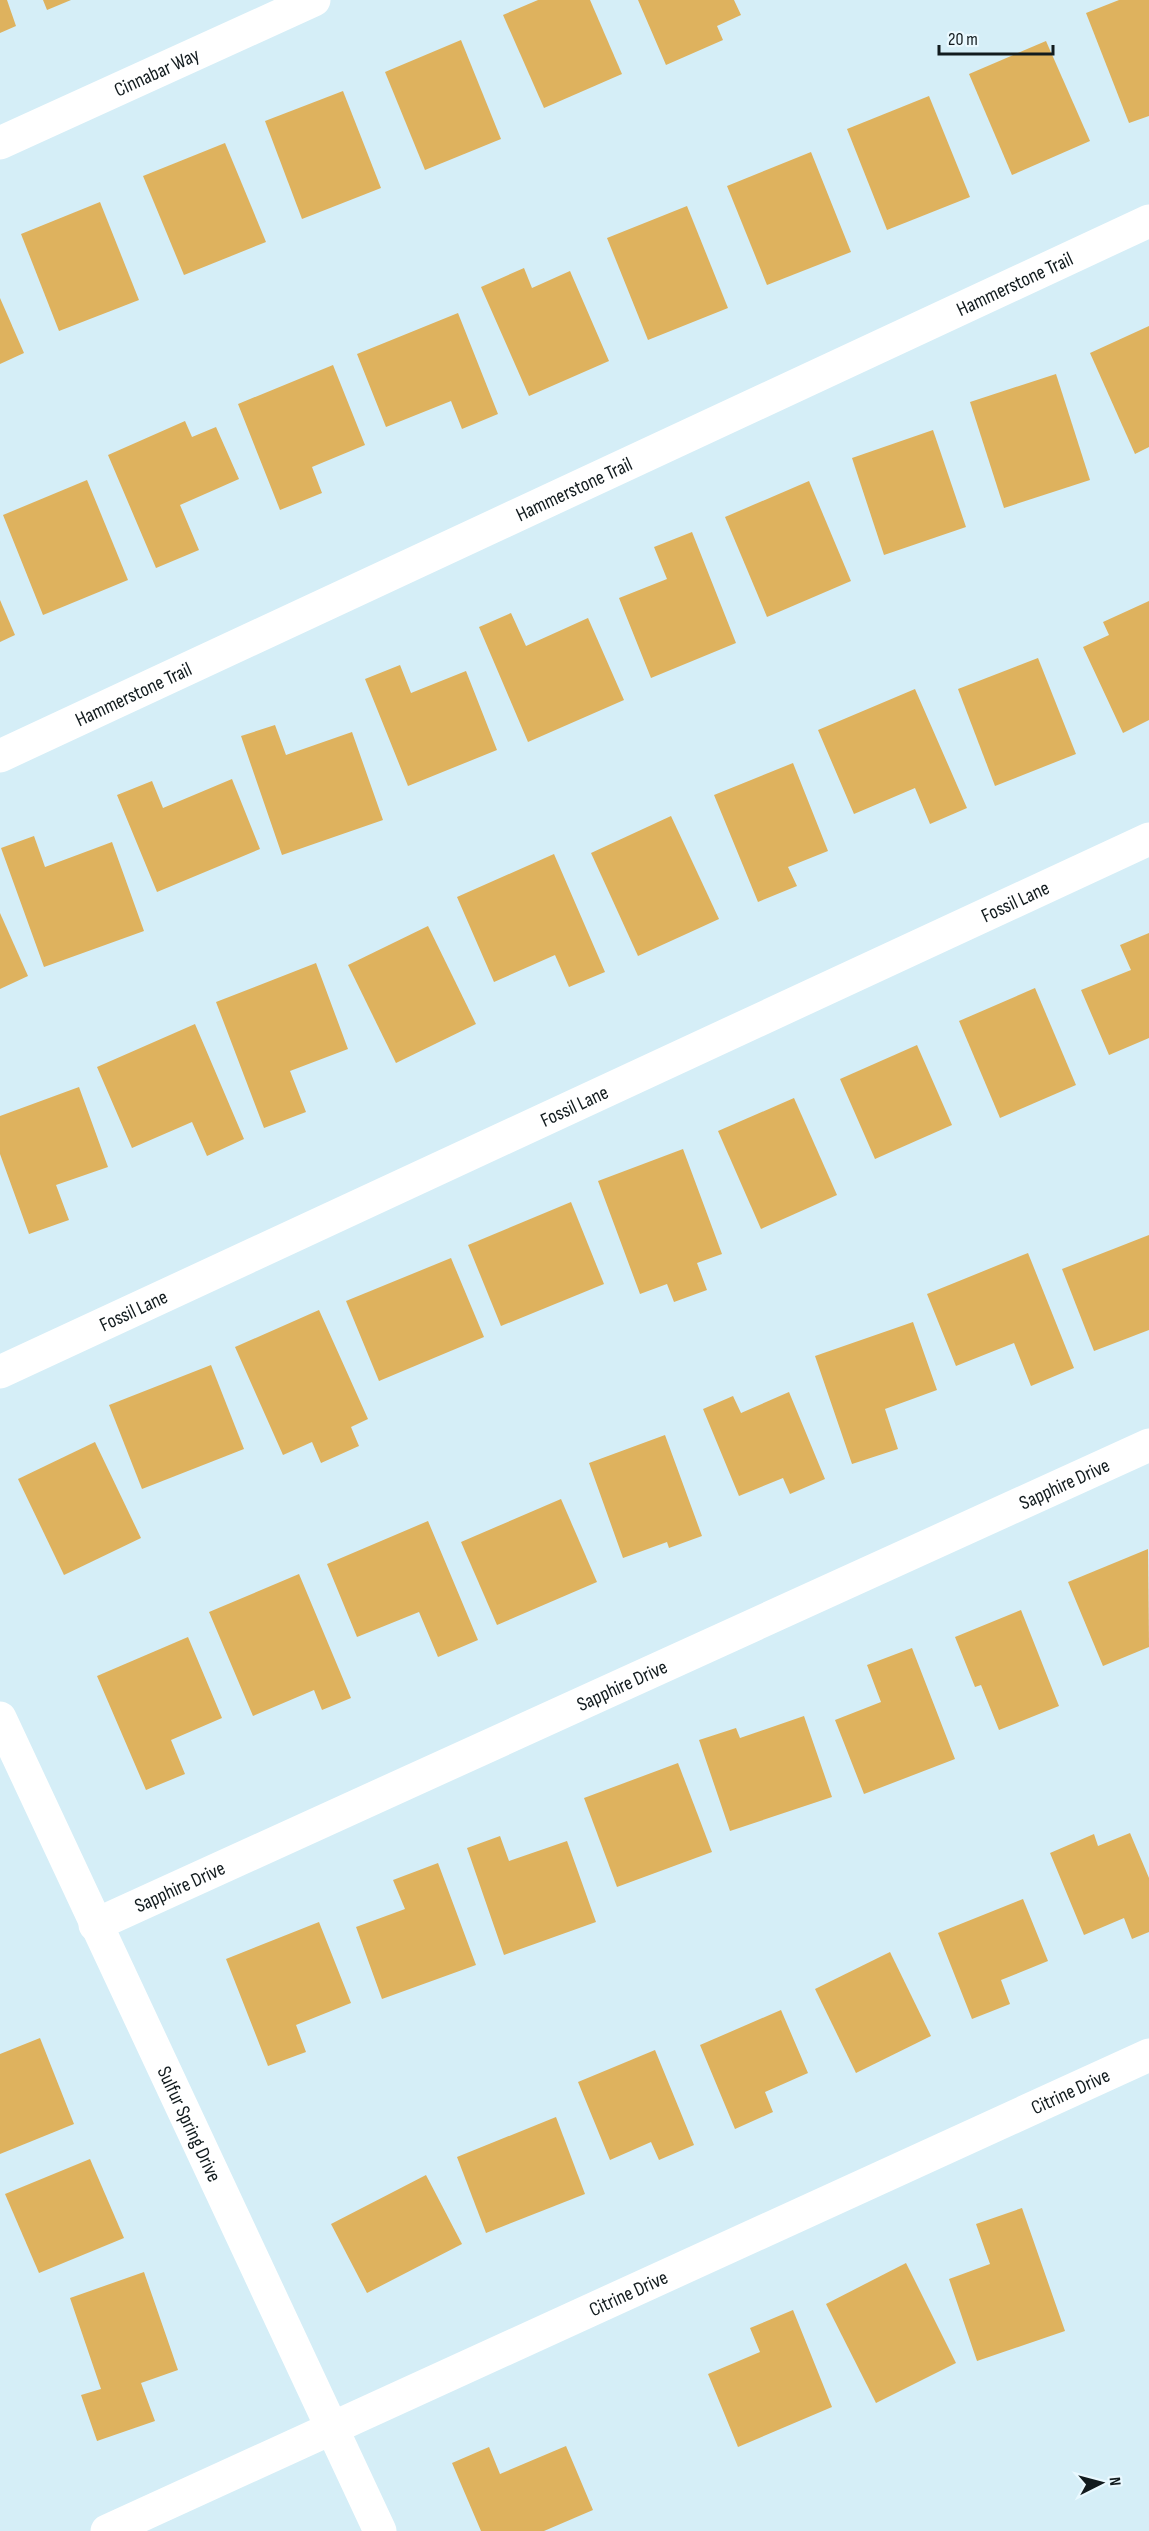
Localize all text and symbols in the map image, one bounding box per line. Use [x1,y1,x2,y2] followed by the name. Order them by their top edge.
[939,18,1053,56] scale bar
[948,29,978,50] text: 20 m
[111,43,204,102] street label: Cinnabar Way
[953,247,1077,322] street label: Hammerstone Trail
[512,452,636,527] street label: Hammerstone Trail
[72,657,196,732] street label: Hammerstone Trail
[978,876,1053,928] street label: Fossil Lane
[537,1080,612,1133] street label: Fossil Lane
[96,1285,172,1337] street label: Fossil Lane
[1016,1454,1114,1515] street label: Sapphire Drive
[573,1655,671,1717] street label: Sapphire Drive
[131,1856,229,1918] street label: Sapphire Drive
[151,2063,226,2186] street label: Sulfur Spring Drive
[1028,2064,1114,2120] street label: Citrine Drive
[586,2265,672,2322] street label: Citrine Drive
[1071,2453,1131,2513] north arrow
[1105,2476,1124,2487] text: N

